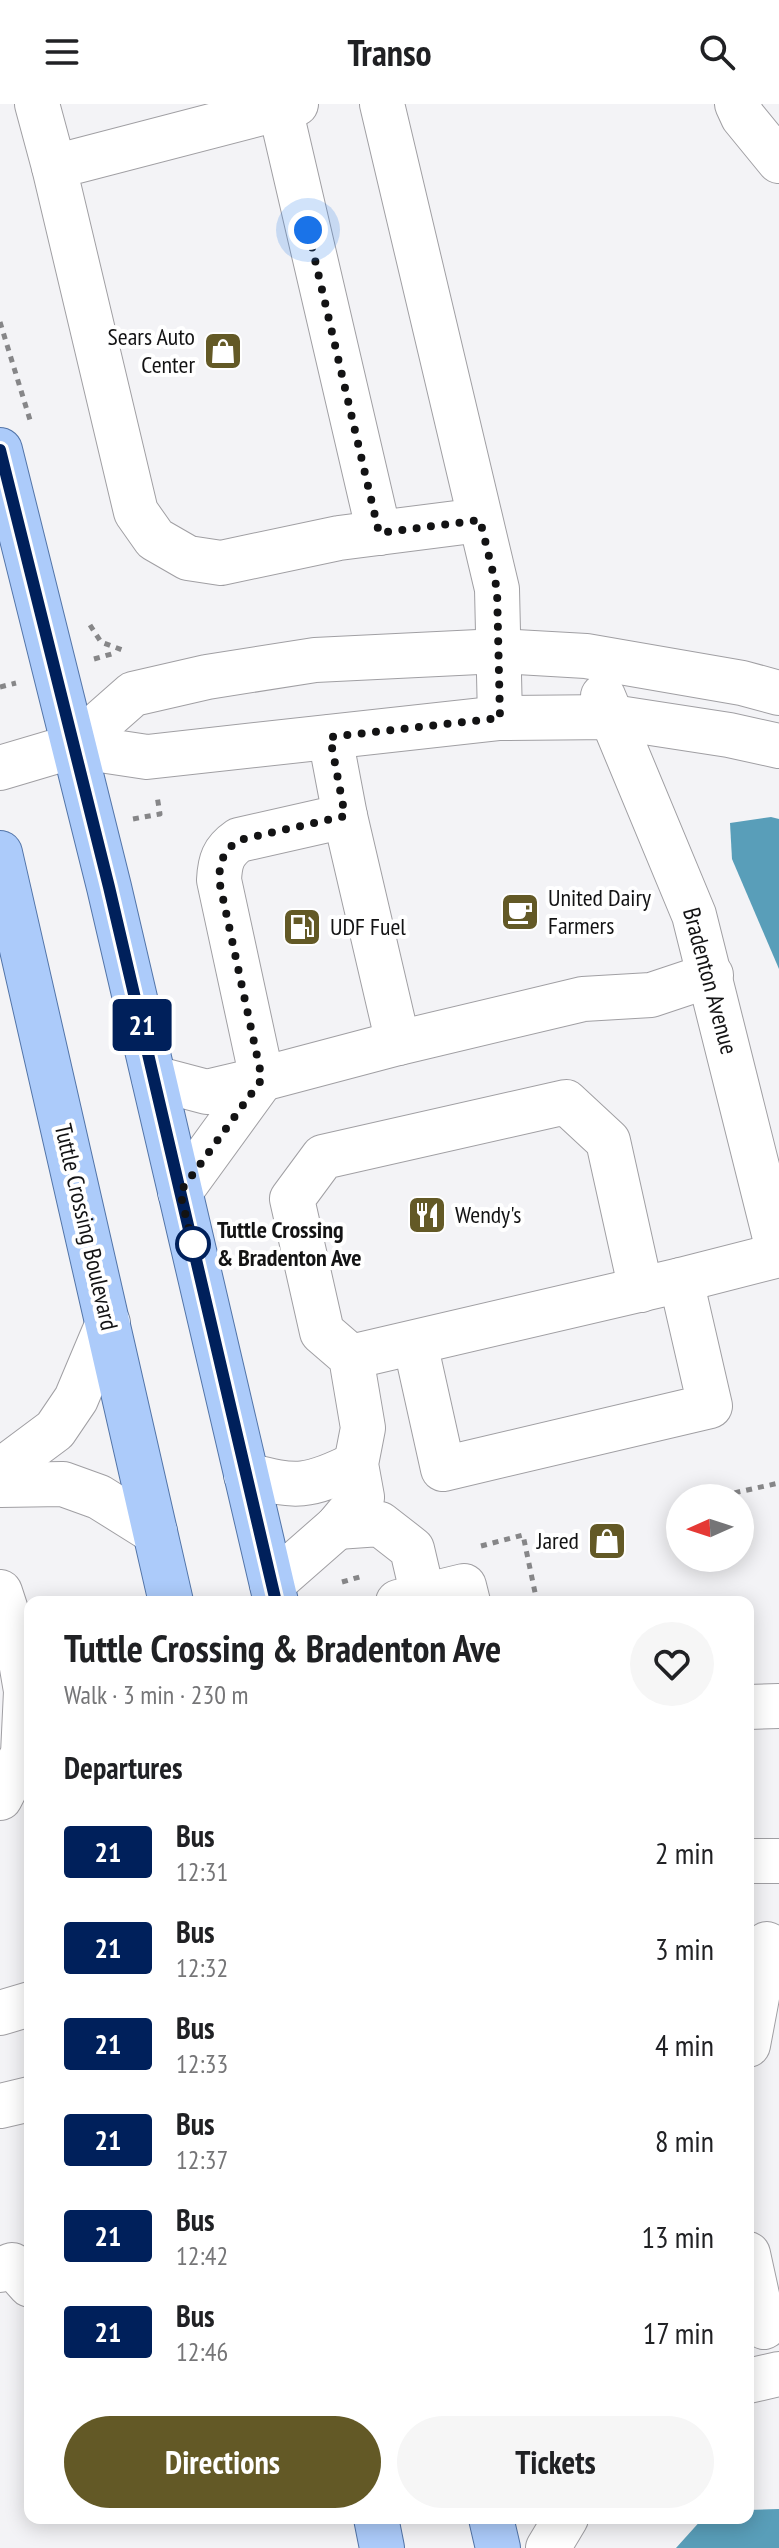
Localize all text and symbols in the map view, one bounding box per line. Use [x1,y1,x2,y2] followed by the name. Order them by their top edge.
[347,29,432,76] text: Transo
[40,30,84,74] icon: menu
[695,30,739,74] icon: search
[288,210,328,250] your location
[108,321,195,380] place label: Sears Auto Center
[202,330,244,372] shop icon: Sears Auto Center
[548,882,651,941] place label: United Dairy Farmers
[499,891,541,933] cafe icon: United Dairy Farmers
[676,904,745,1058] street label: Bradenton Avenue
[281,906,323,948] fuel station icon: UDF Fuel
[330,911,406,942] place label: UDF Fuel
[106,999,178,1051] line badge: 21
[129,1006,155,1043] text: 21
[48,1121,125,1333] street label: Tuttle Crossing Boulevard
[406,1194,448,1236] restaurant icon: Wendy's
[455,1199,521,1230] place label: Wendy's
[217,1214,362,1273] place label: Tuttle Crossing & Bradenton Ave
[176,1227,210,1261] marker: Tuttle Crossing & Bradenton Ave
[666,1484,754,1572] north arrow
[666,1484,754,1572] map controls
[586,1520,628,1562] shop icon: Jared
[536,1525,579,1556] place label: Jared
[630,1622,714,1706] button: heart
[64,1623,501,1672] text: Tuttle Crossing & Bradenton Ave
[64,1678,248,1711] text: Walk · 3 min · 230 m
[64,1748,182,1787] text: Departures
[176,1816,215,1855] text: Bus
[95,1833,121,1870] text: 21
[655,1833,714,1872] text: 2 min
[176,1855,228,1888] text: 12:31
[176,1912,215,1951] text: Bus
[95,1929,121,1966] text: 21
[655,1929,714,1968] text: 3 min
[176,1951,228,1984] text: 12:32
[176,2008,215,2047] text: Bus
[95,2025,121,2062] text: 21
[655,2025,714,2064] text: 4 min
[176,2047,228,2080] text: 12:33
[176,2104,215,2143] text: Bus
[95,2121,121,2158] text: 21
[655,2121,714,2160] text: 8 min
[176,2143,228,2176] text: 12:37
[176,2200,215,2239] text: Bus
[95,2217,121,2254] text: 21
[641,2217,714,2256] text: 13 min
[176,2239,228,2272] text: 12:42
[176,2296,215,2335] text: Bus
[95,2313,121,2350] text: 21
[643,2313,714,2352] text: 17 min
[176,2335,228,2368] text: 12:46
[64,2416,381,2508] button: Directions
[397,2416,714,2508] button: Tickets

